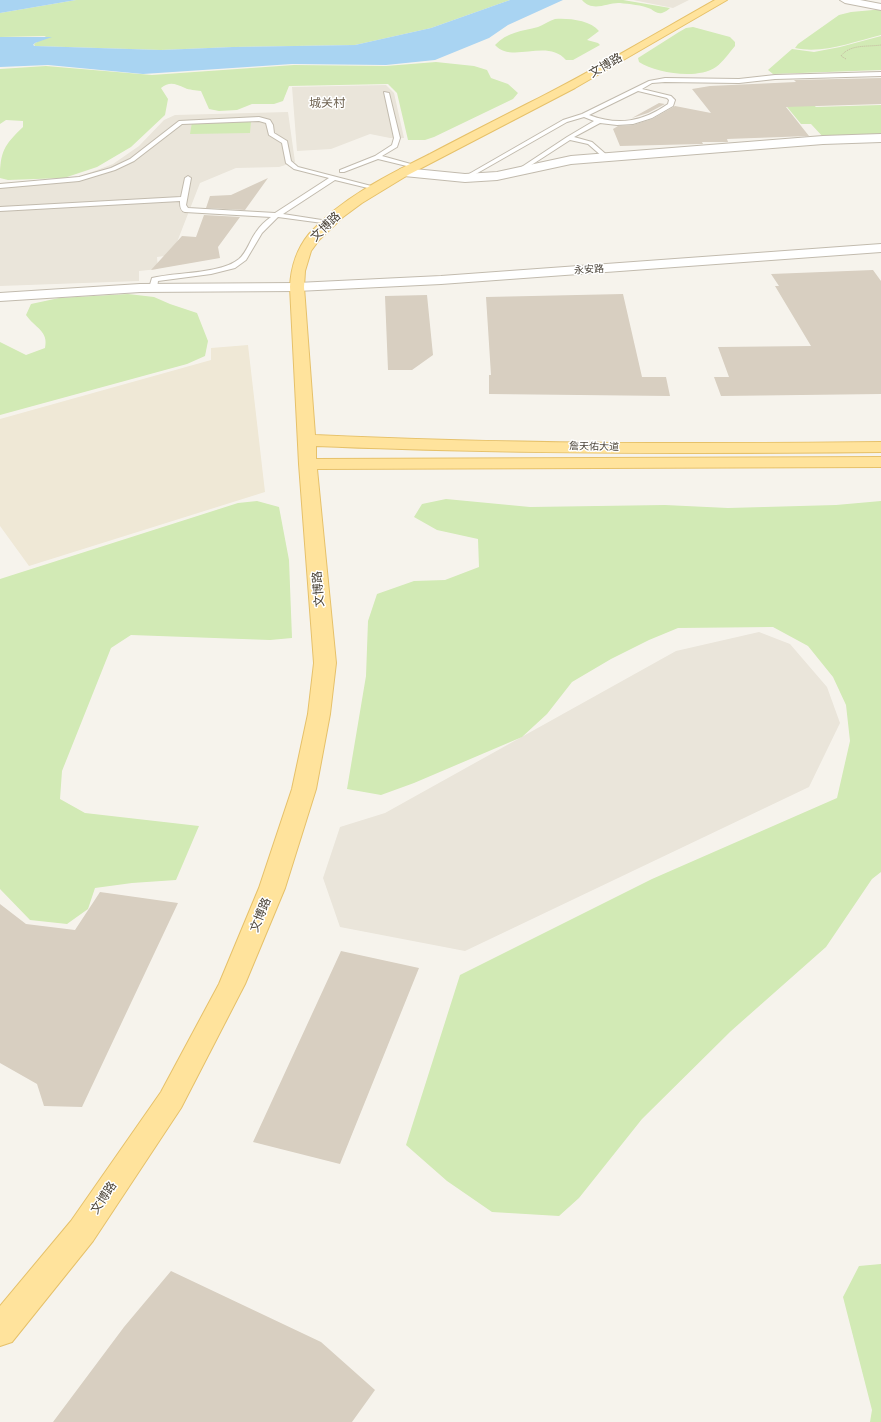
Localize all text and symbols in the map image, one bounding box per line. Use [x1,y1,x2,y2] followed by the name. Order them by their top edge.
[587,51,625,81] street label: 文博路
[309,97,345,111] district label: 城关村
[308,209,344,245] street label: 文博路
[574,263,604,277] street label: 永安路
[569,441,619,453] street label: 詹天佑大道
[310,570,328,608] street label: 文博路
[248,896,274,934] street label: 文博路
[88,1179,120,1217] street label: 文博路

